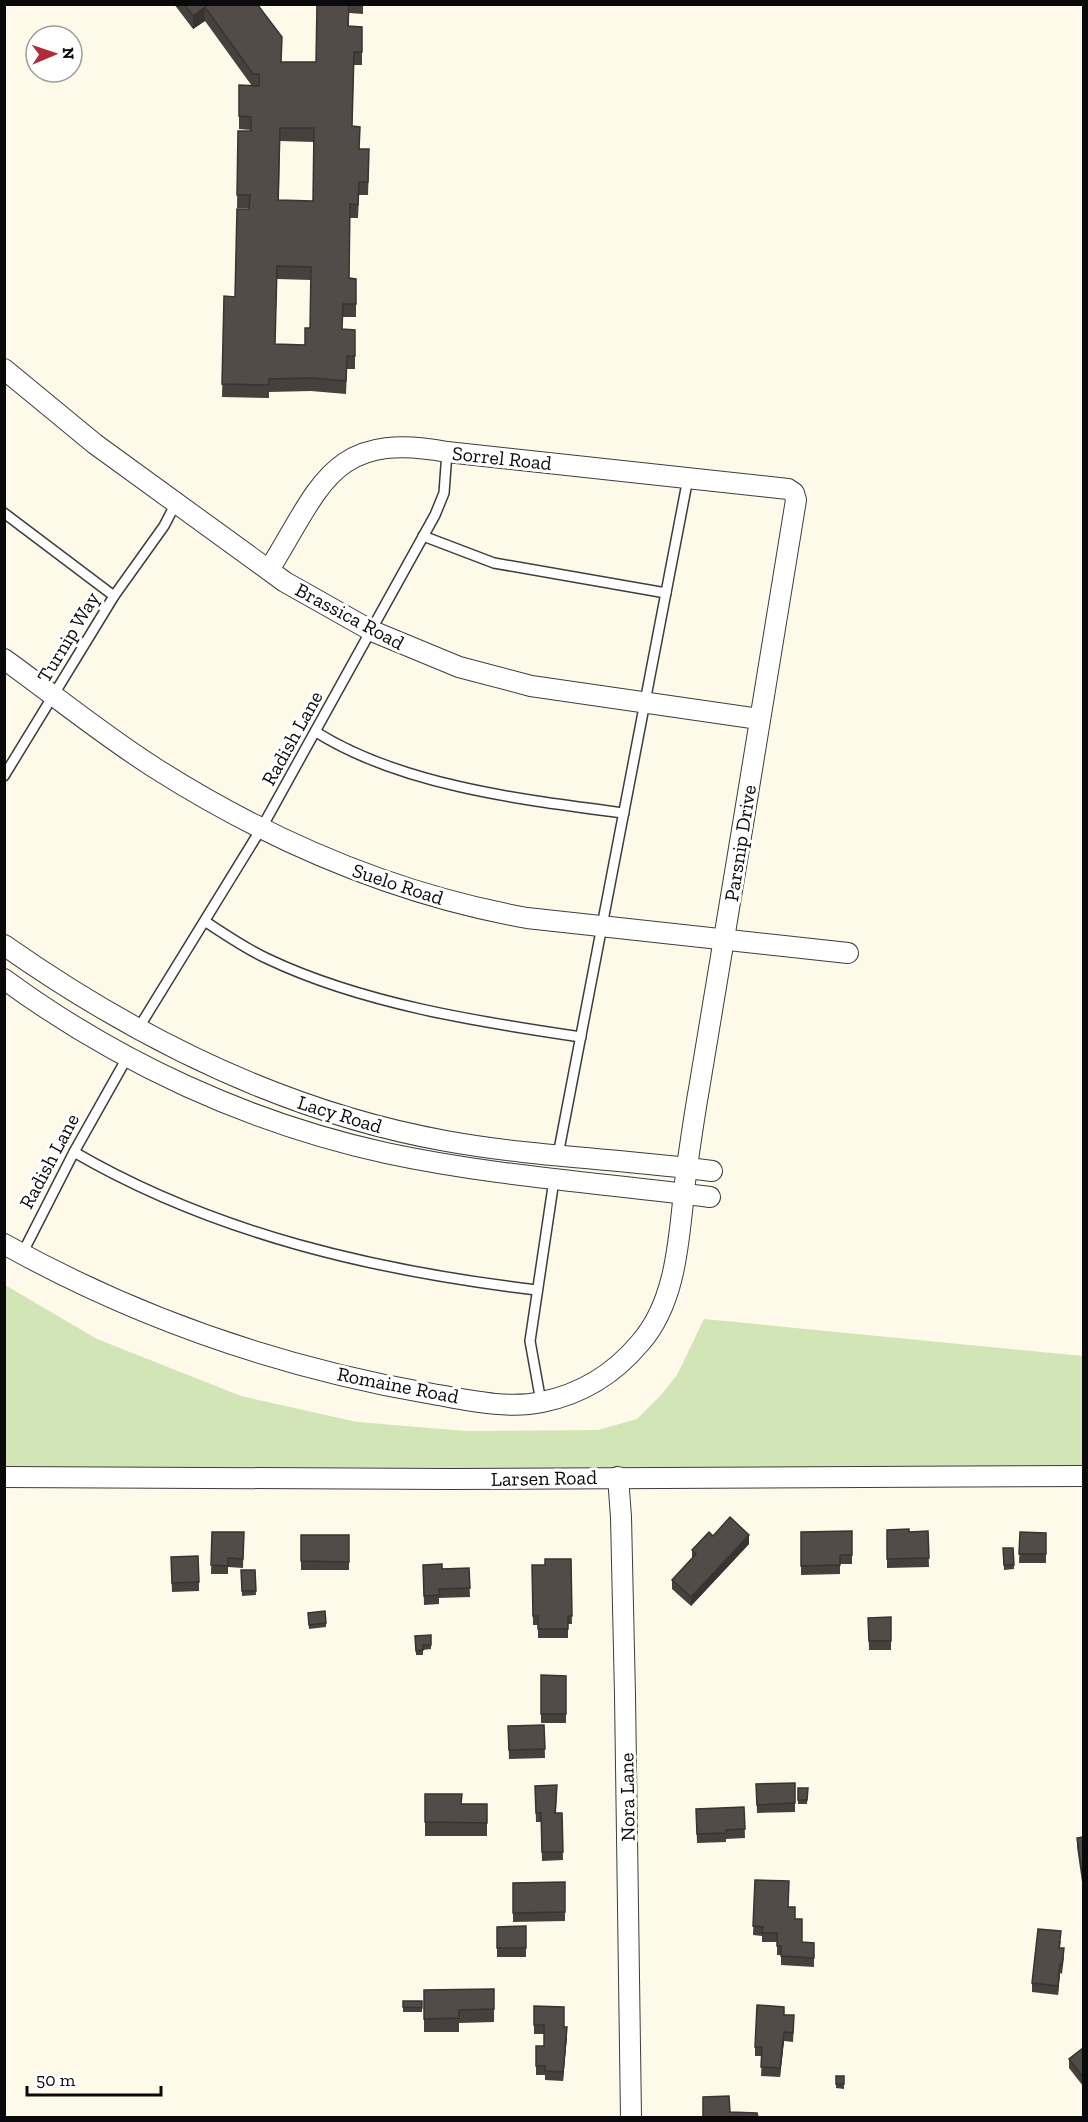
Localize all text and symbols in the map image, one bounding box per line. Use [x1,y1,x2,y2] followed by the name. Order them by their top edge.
[24,24,84,84] north arrow
[59,47,78,60] text: N
[451,441,553,475] street label: Sorrel Road
[292,577,408,655] street label: Brassica Road
[32,587,105,687] street label: Turnip Way
[256,687,328,789] street label: Radish Lane
[719,783,761,903] street label: Parsnip Drive
[349,858,447,910] street label: Suelo Road
[295,1090,385,1138] street label: Lacy Road
[14,1109,84,1213] street label: Radish Lane
[335,1361,461,1409] street label: Romaine Road
[491,1465,597,1491] street label: Larsen Road
[614,1752,640,1842] street label: Nora Lane
[27,2059,160,2097] scale bar
[36,2069,76,2091] text: 50 m

